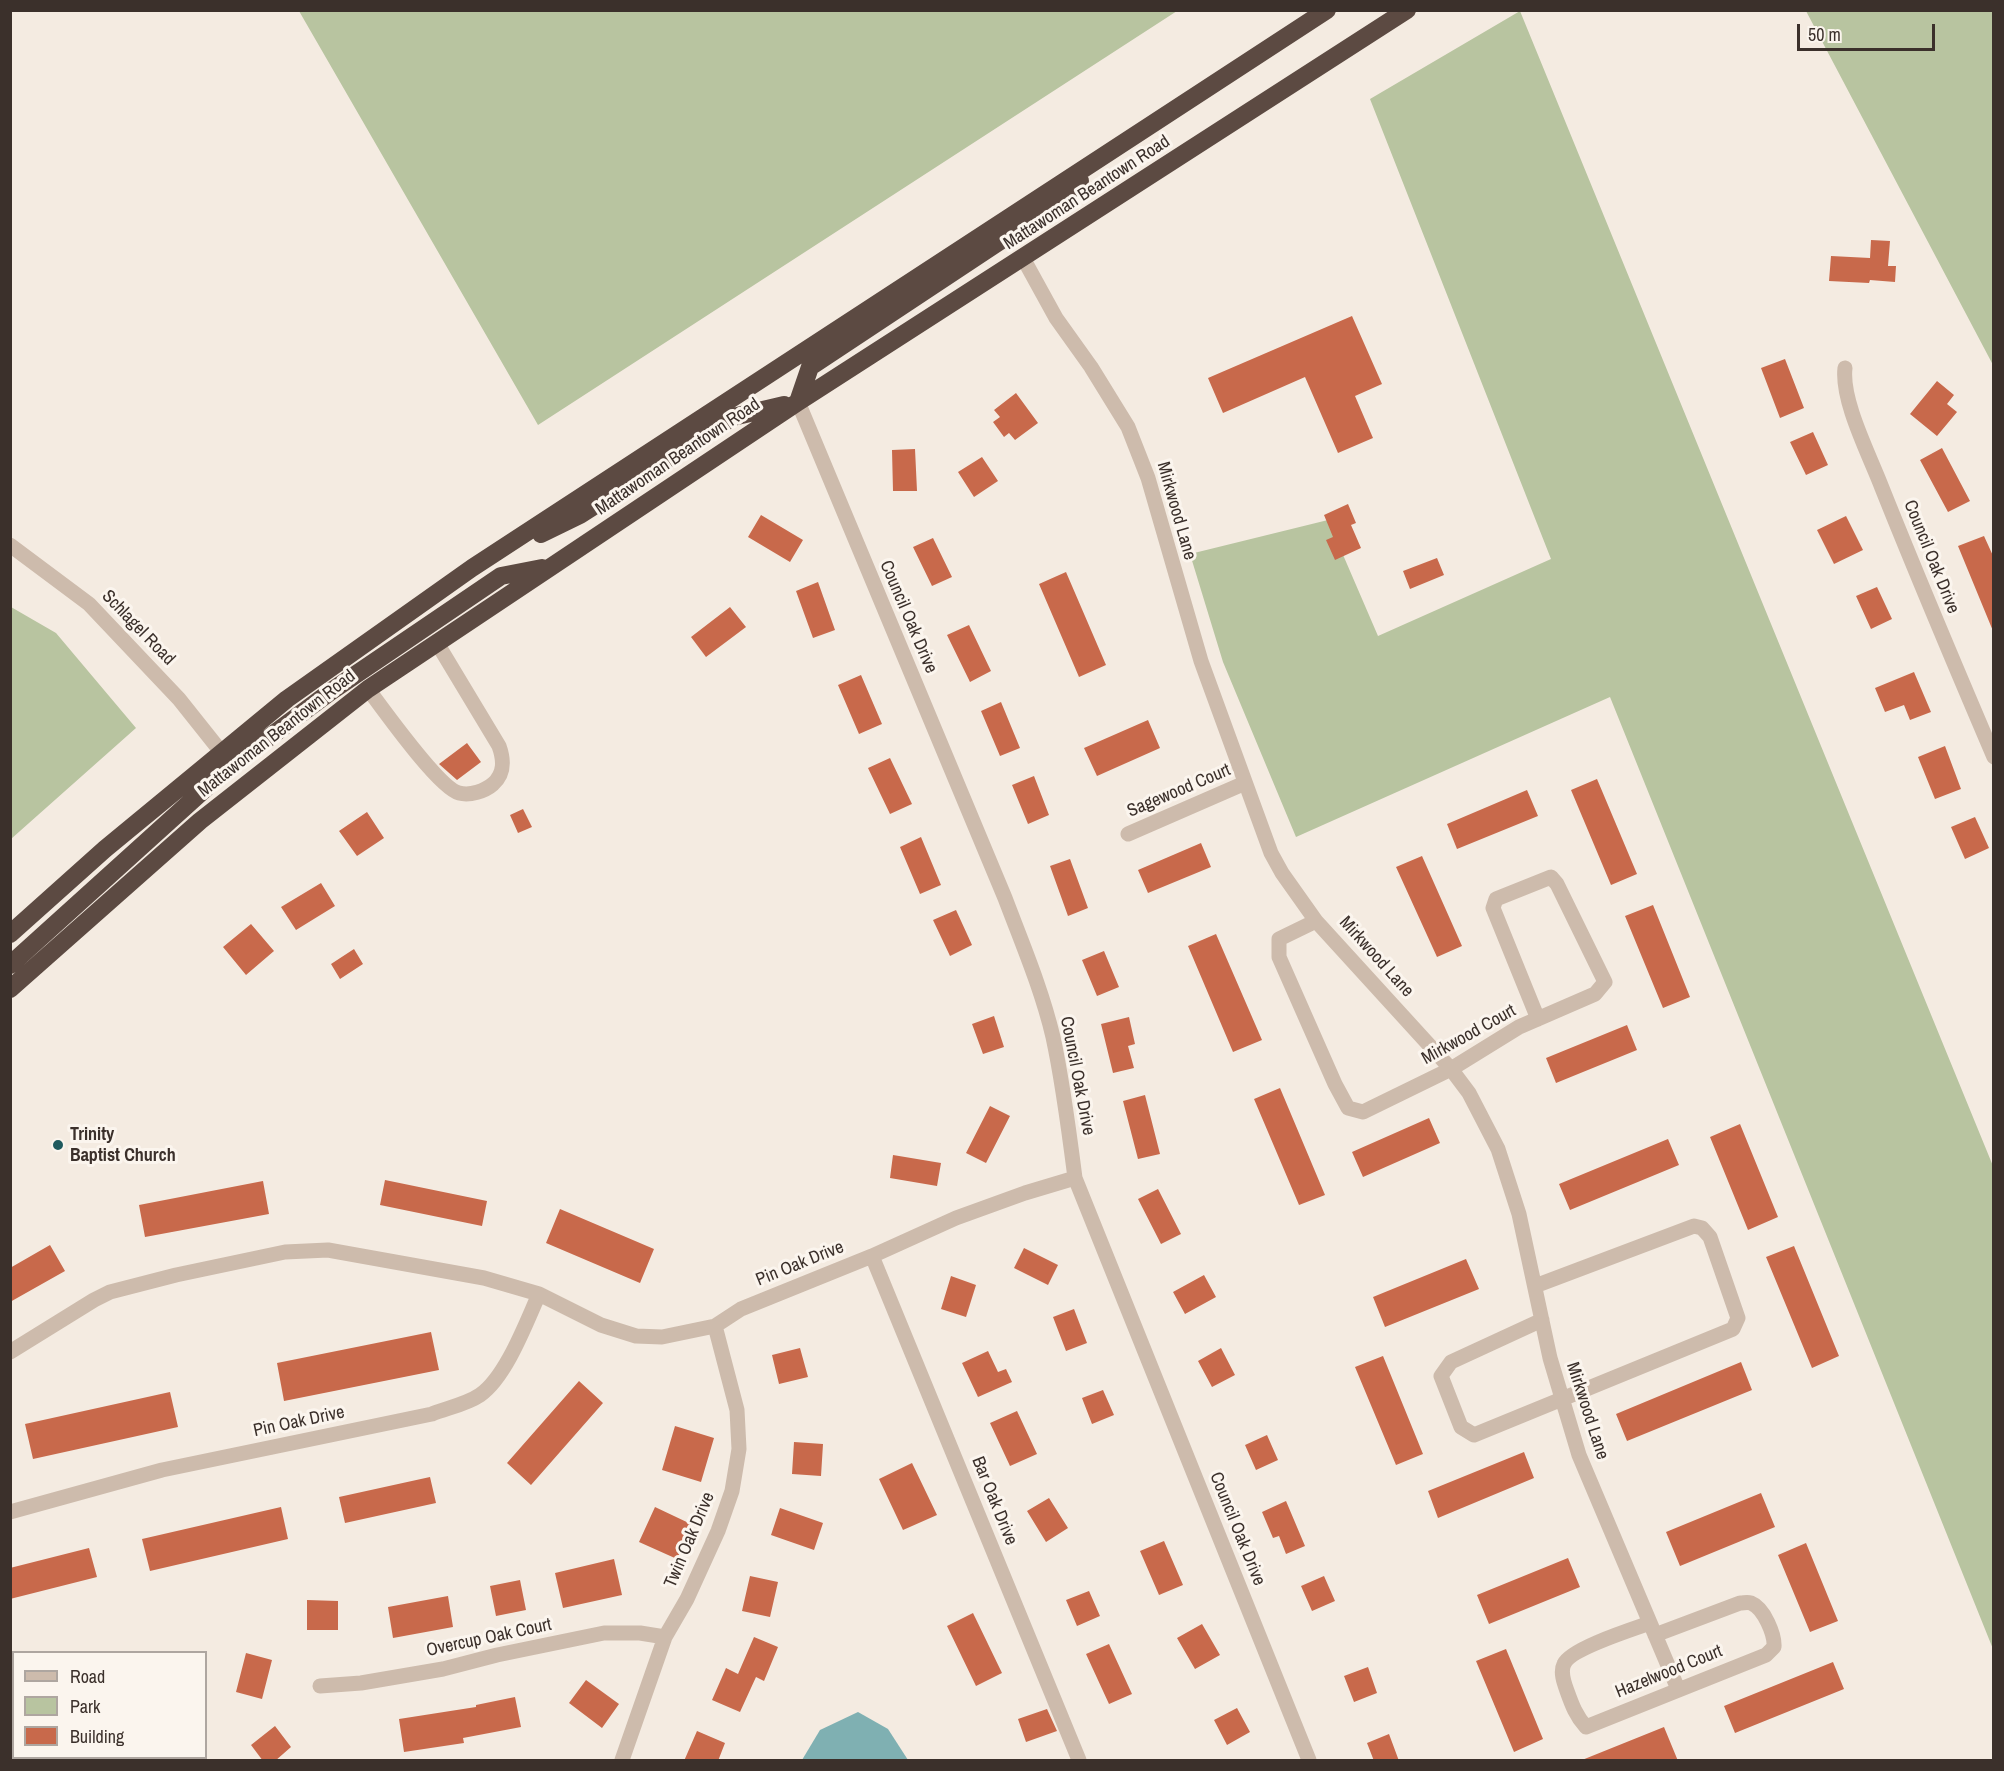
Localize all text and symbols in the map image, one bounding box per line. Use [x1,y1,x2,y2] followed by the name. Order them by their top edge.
[1800,12,1938,50] scale bar
[1808,22,1841,47] text: 50 m
[1000,131,1174,255] street label: Mattawoman Beantown Road
[592,394,764,520] street label: Mattawoman Beantown Road
[1152,460,1200,562] street label: Mirkwood Lane
[1898,497,1964,617] street label: Council Oak Drive
[875,557,941,677] street label: Council Oak Drive
[97,586,179,670] street label: Schlagel Road
[194,666,360,802] street label: Mattawoman Beantown Road
[1124,760,1234,822] street label: Sagewood Court
[1334,912,1418,1002] street label: Mirkwood Lane
[1418,1000,1520,1070] street label: Mirkwood Court
[1055,1015,1099,1137] street label: Council Oak Drive
[70,1124,176,1166] place label: Trinity Baptist Church
[51,1138,65,1152] marker: Trinity Baptist Church
[753,1237,847,1291] street label: Pin Oak Drive
[1561,1360,1613,1462] street label: Mirkwood Lane
[251,1402,347,1442] street label: Pin Oak Drive
[966,1454,1022,1548] street label: Bar Oak Drive
[1204,1469,1270,1589] street label: Council Oak Drive
[660,1489,720,1591] street label: Twin Oak Drive
[425,1614,553,1662] street label: Overcup Oak Court
[1612,1641,1726,1703] street label: Hazelwood Court
[12,1651,207,1759] legend
[70,1664,105,1689] text: Road
[70,1694,100,1719] text: Park
[70,1724,124,1749] text: Building

